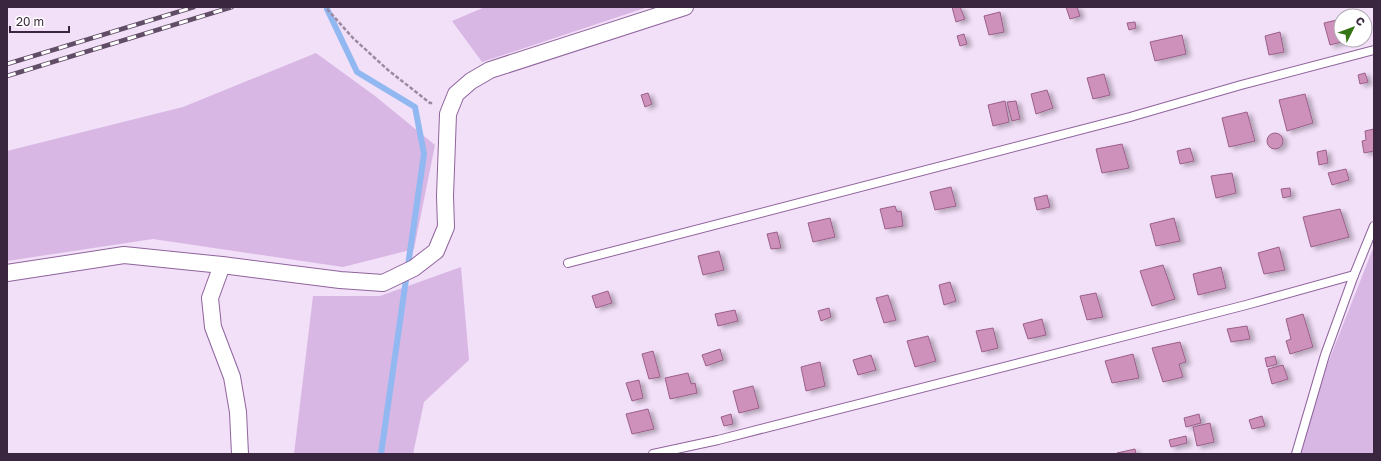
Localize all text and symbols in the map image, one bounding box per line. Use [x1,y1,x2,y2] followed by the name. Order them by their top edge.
[10,8,69,34] scale bar
[1333,8,1373,48] north arrow
[16,14,44,29] text: 20 m
[1353,14,1368,28] text: С

